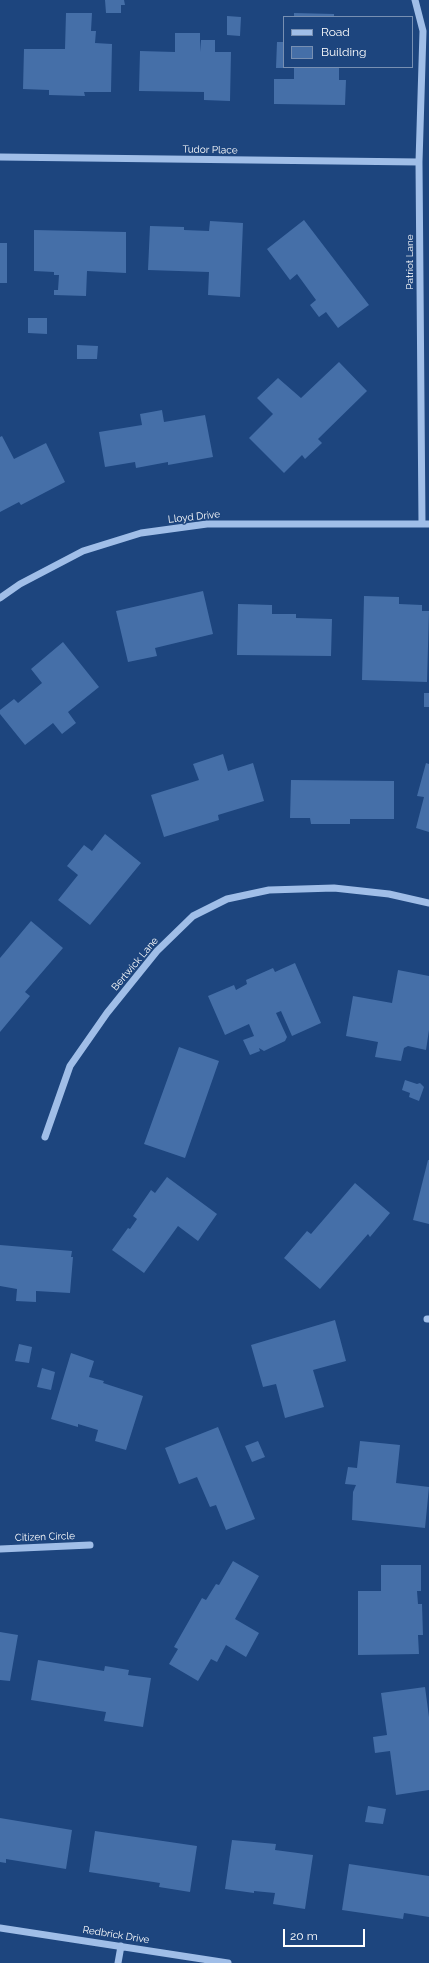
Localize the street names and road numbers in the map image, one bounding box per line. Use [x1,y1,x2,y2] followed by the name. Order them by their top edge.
[182,144,238,156] street label: Tudor Place
[404,234,416,290] street label: Patriot Lane
[167,508,221,526] street label: Lloyd Drive
[109,935,161,993] street label: Bertwick Lane
[15,1530,75,1544] street label: Citizen Circle
[82,1924,150,1946] street label: Redbrick Drive

